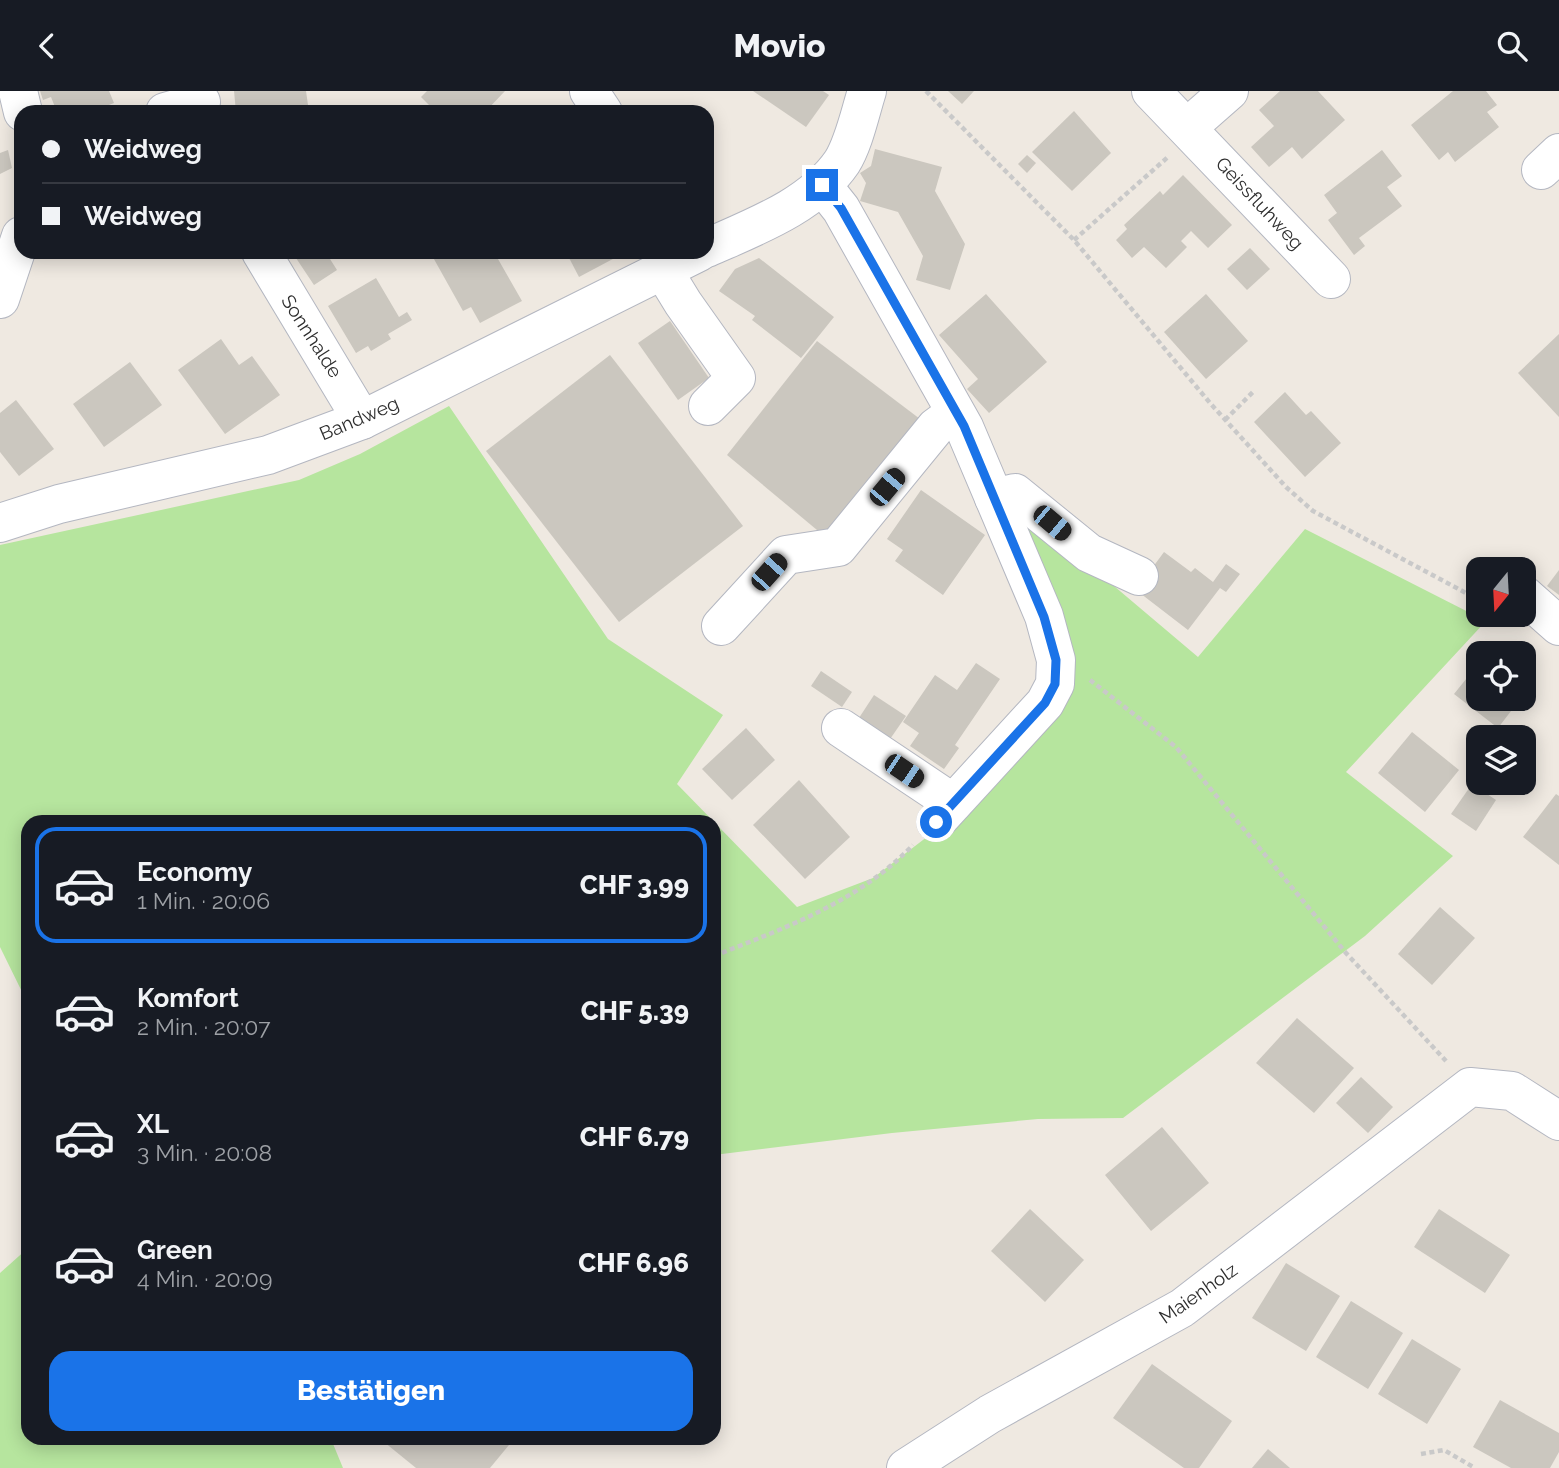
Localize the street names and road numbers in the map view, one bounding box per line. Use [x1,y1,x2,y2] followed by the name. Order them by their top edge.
[1212,152,1308,254] street label: Geissfluhweg
[277,290,347,382] street label: Sonnhalde
[316,391,402,445] street label: Bandweg
[1155,1258,1241,1328] street label: Maienholz

